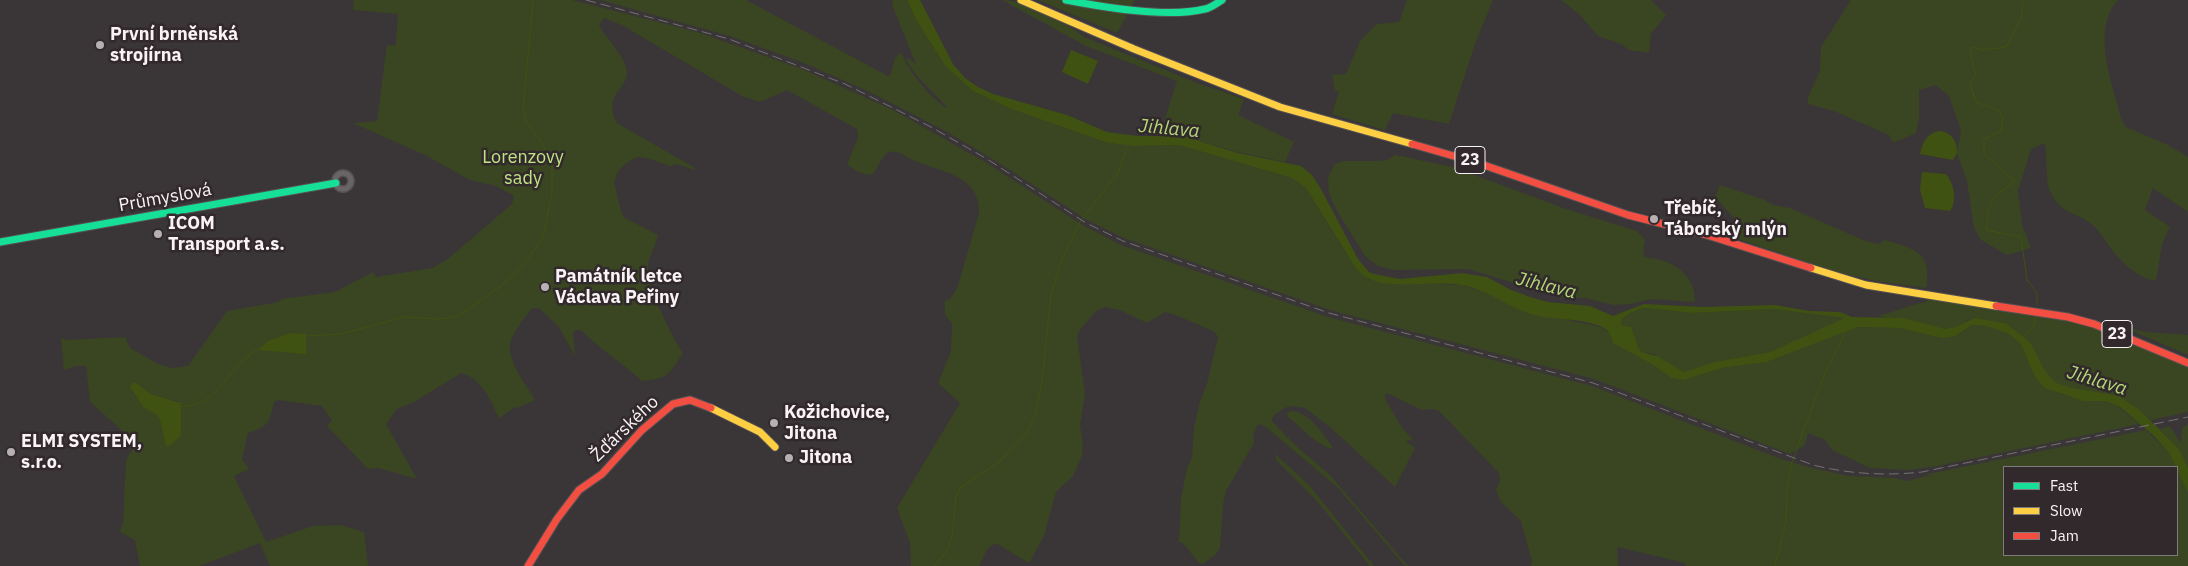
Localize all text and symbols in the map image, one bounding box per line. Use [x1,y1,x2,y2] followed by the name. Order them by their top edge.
[110,24,238,66] place label: První brněnská strojírna
[94,39,106,51] marker: První brněnská strojírna
[1137,115,1201,143] water label: Jihlava
[1455,146,1485,174] road number: 23
[482,147,564,190] park label: Lorenzovy sady
[117,179,213,217] street label: Průmyslová
[1664,198,1787,240] place label: Třebíč, Táborský mlýn
[168,213,285,255] place label: ICOM Transport a.s.
[1648,213,1660,225] marker: Třebíč, Táborský mlýn
[152,228,164,240] marker: ICOM Transport a.s.
[555,266,682,308] place label: Památník letce Václava Peřiny
[1514,268,1578,304] water label: Jihlava
[539,281,551,293] marker: Památník letce Václava Peřiny
[2102,320,2132,348] road number: 23
[2064,361,2130,401] water label: Jihlava
[587,391,663,467] street label: Žďárského
[784,402,890,444] place label: Kožichovice, Jitona
[768,417,780,429] marker: Kožichovice, Jitona
[21,431,142,474] place label: ELMI SYSTEM, s.r.o.
[5,446,17,458] marker: ELMI SYSTEM, s.r.o.
[799,447,852,469] place label: Jitona
[783,452,795,464] marker: Jitona
[2003,466,2178,556] legend
[2050,476,2078,495] text: Fast
[2050,501,2083,520] text: Slow
[2050,526,2079,545] text: Jam

